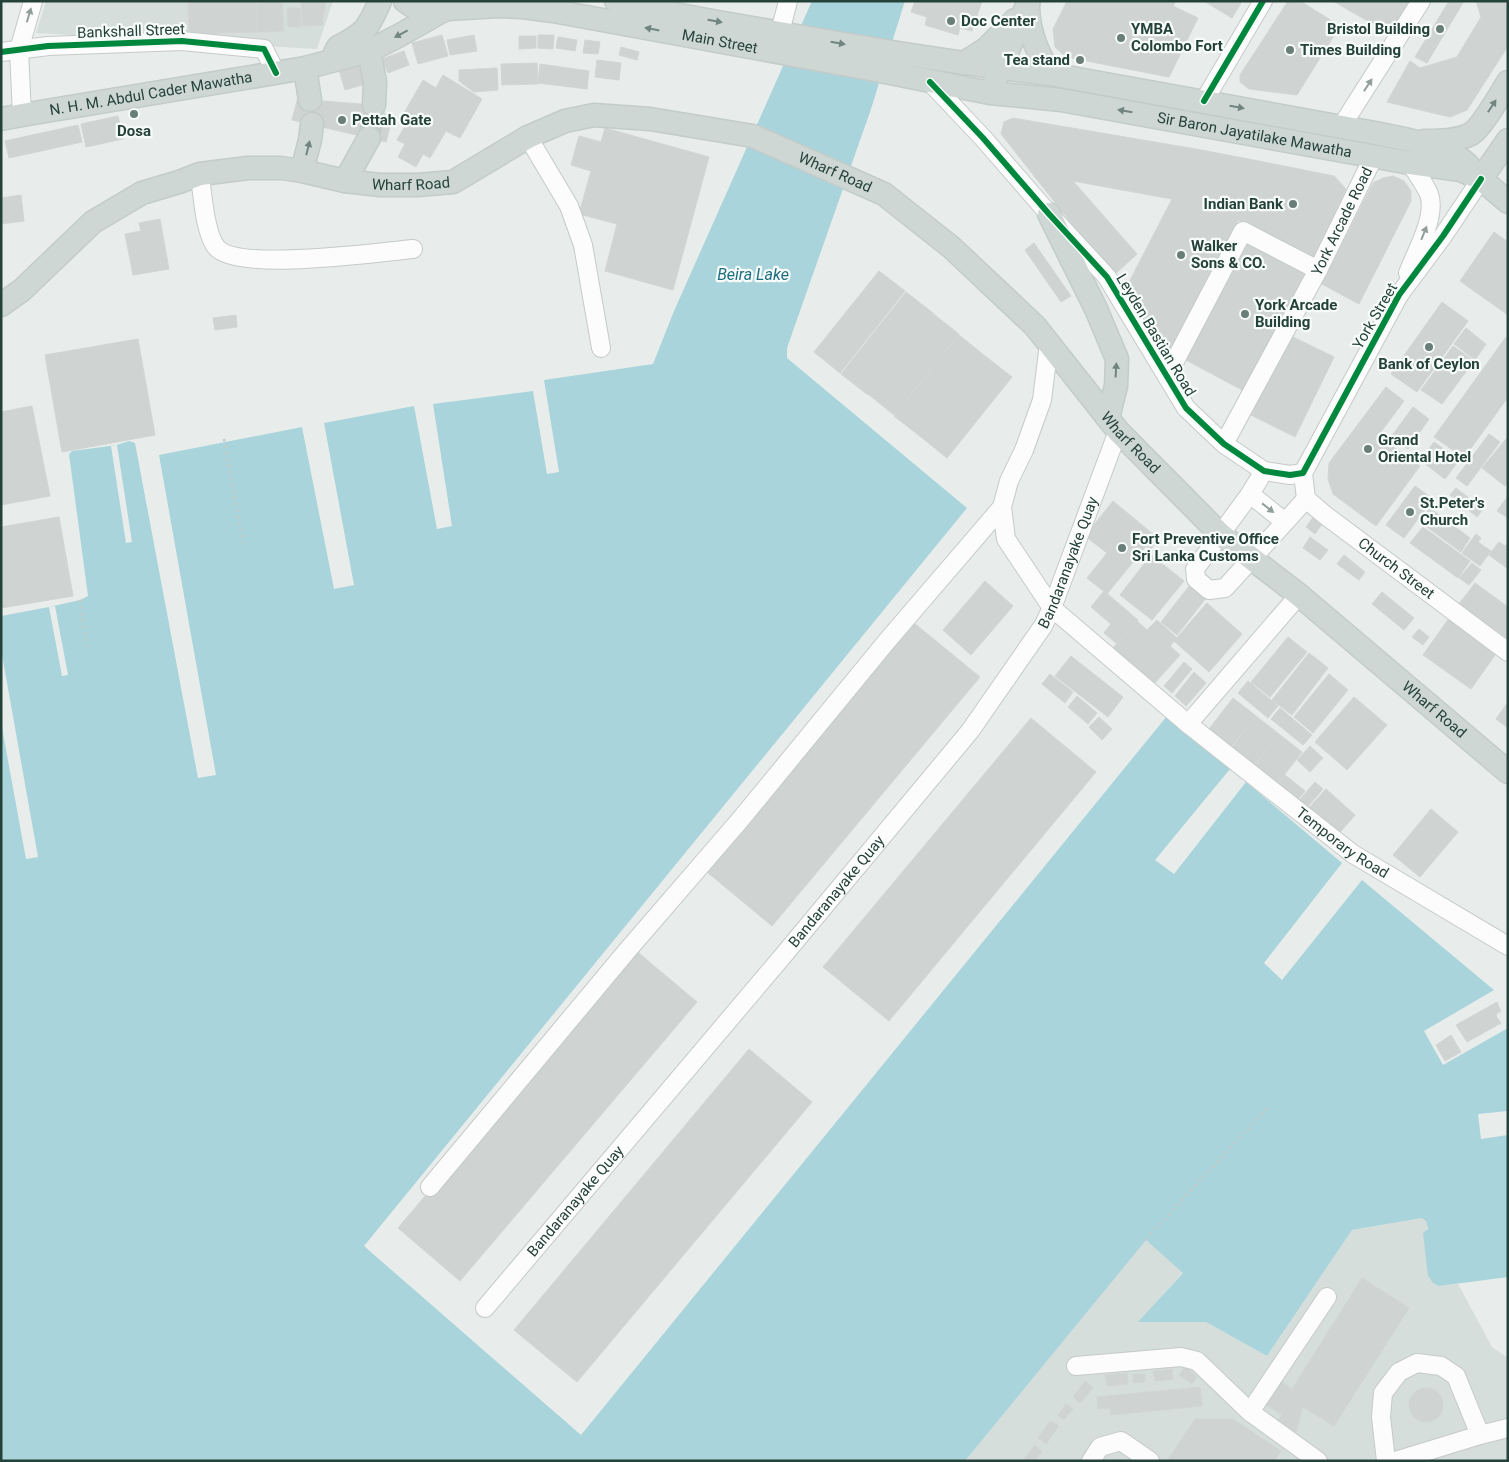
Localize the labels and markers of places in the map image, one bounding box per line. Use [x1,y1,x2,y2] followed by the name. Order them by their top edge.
[961,12,1036,30] place label: Doc Center
[945,15,957,27] marker: Doc Center
[1131,20,1223,55] place label: YMBA Colombo Fort
[1327,20,1430,38] place label: Bristol Building
[1434,23,1446,35] marker: Bristol Building
[1115,32,1127,44] marker: YMBA Colombo Fort
[1300,41,1401,59] place label: Times Building
[1284,44,1296,56] marker: Times Building
[1004,51,1070,69] place label: Tea stand
[1074,54,1086,66] marker: Tea stand
[128,108,140,120] marker: Dosa
[352,111,431,129] place label: Pettah Gate
[336,114,348,126] marker: Pettah Gate
[117,122,151,140] place label: Dosa
[1204,195,1284,213] place label: Indian Bank
[1287,198,1299,210] marker: Indian Bank
[1191,237,1266,272] place label: Walker Sons & CO.
[1175,249,1187,261] marker: Walker Sons & CO.
[1255,296,1337,331] place label: York Arcade Building
[1239,308,1251,320] marker: York Arcade Building
[1423,341,1435,353] marker: Bank of Ceylon
[1378,355,1480,373] place label: Bank of Ceylon
[1378,431,1471,466] place label: Grand Oriental Hotel
[1362,443,1374,455] marker: Grand Oriental Hotel
[1420,494,1485,529] place label: St.Peter's Church
[1404,506,1416,518] marker: St.Peter's Church
[1132,530,1279,565] place label: Fort Preventive Office Sri Lanka Customs
[1116,542,1128,554] marker: Fort Preventive Office Sri Lanka Customs

